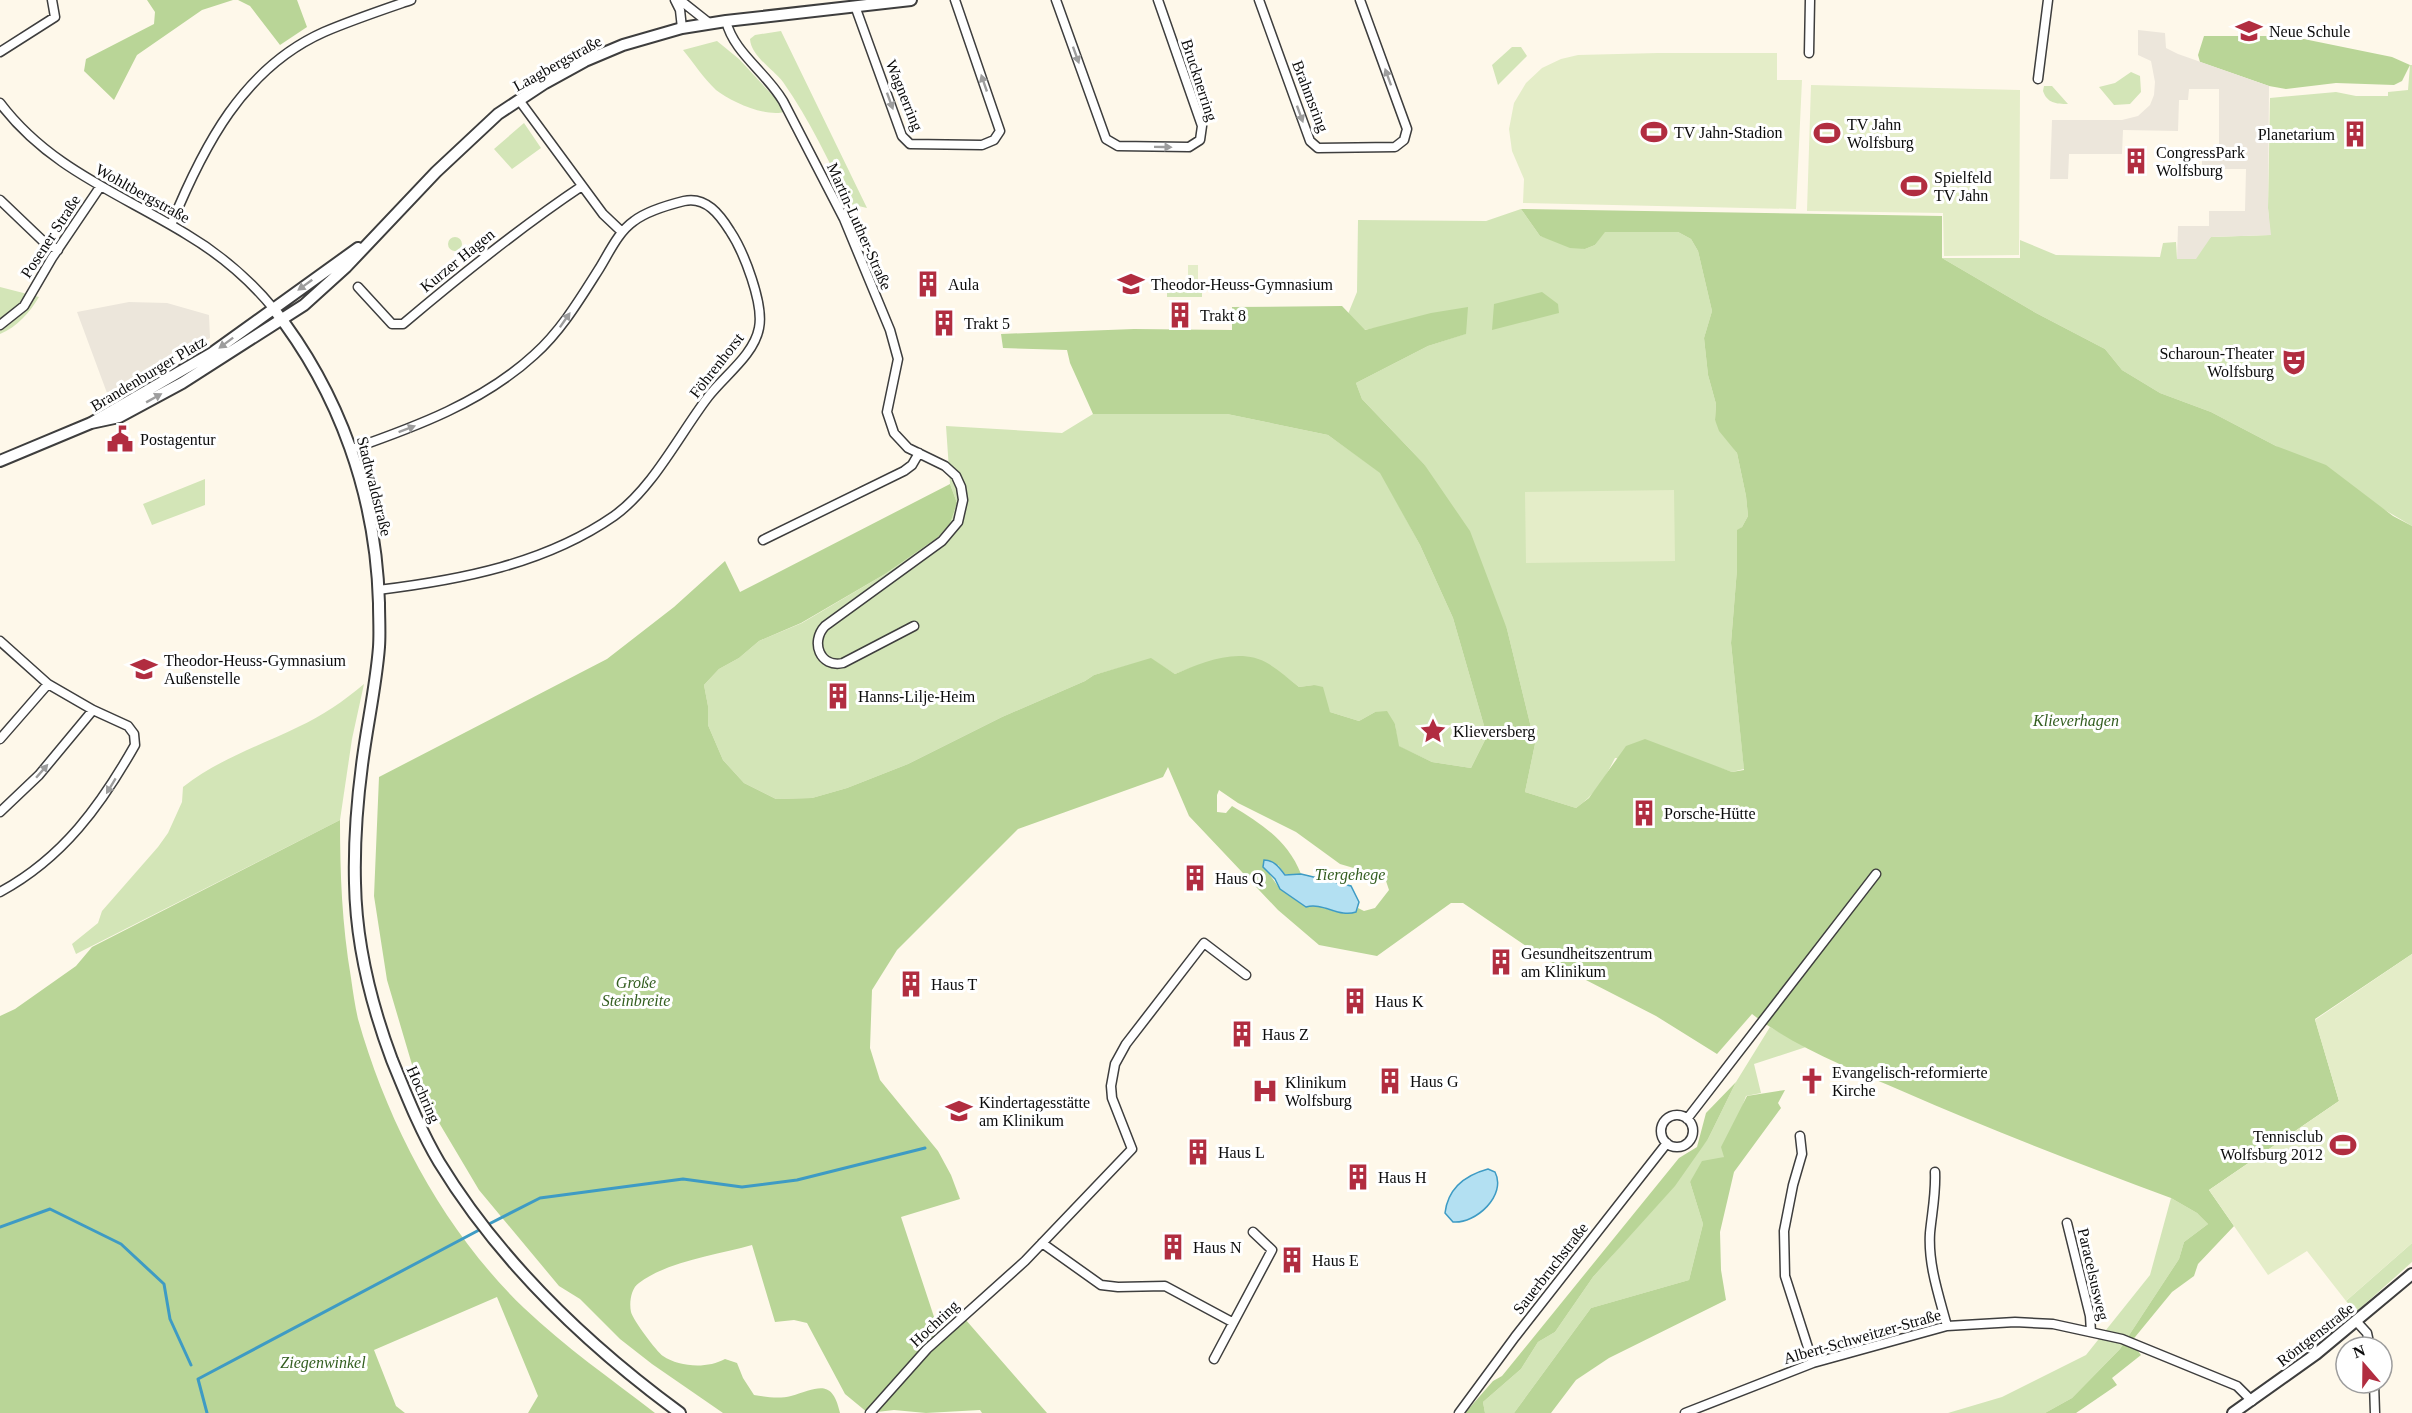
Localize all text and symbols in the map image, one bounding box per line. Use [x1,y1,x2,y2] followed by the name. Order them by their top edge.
[2234,16,2264,46] school or university icon: Neue Schule
[2269,23,2350,40] place label: Neue Schule
[510,32,605,96] street label: Laagbergstraße
[1177,37,1221,124] street label: Brucknerring
[1071,46,1081,64] one-way arrow
[882,57,926,134] street label: Wagnerring
[1288,58,1332,135] street label: Brahmsring
[1383,68,1392,86] one-way arrow
[978,74,988,92] one-way arrow
[885,92,895,110] one-way arrow
[1296,105,1306,123] one-way arrow
[1847,116,1914,152] place label: TV Jahn Wolfsburg
[1639,117,1669,147] sports icon: TV Jahn-Stadion
[1812,118,1842,148] sports icon: TV Jahn Wolfsburg
[2340,119,2370,149] building icon: Planetarium
[1674,124,1783,141] place label: TV Jahn-Stadion
[2258,126,2336,143] place label: Planetarium
[1154,142,1173,152] one-way arrow
[2156,144,2245,180] place label: CongressPark Wolfsburg
[2121,146,2151,176] building icon: CongressPark Wolfsburg
[824,160,895,292] street label: Martin-Luther-Straße
[92,161,193,227] street label: Wohltbergstraße
[1934,169,1992,204] place label: Spielfeld TV Jahn
[1899,171,1929,201] sports icon: Spielfeld TV Jahn
[17,192,84,281] street label: Posener Straße
[417,225,498,296] street label: Kurzer Hagen
[913,269,943,299] building icon: Aula
[1116,269,1146,299] school or university icon: Theodor-Heuss-Gymnasium
[948,276,979,293] place label: Aula
[1151,276,1333,294] place label: Theodor-Heuss-Gymnasium
[298,278,313,290] one-way arrow
[1165,300,1195,330] building icon: Trakt 8
[1200,307,1246,324] place label: Trakt 8
[929,308,959,338] building icon: Trakt 5
[559,312,571,328] one-way arrow
[964,315,1010,332] place label: Trakt 5
[686,329,747,401] street label: Föhrenhorst
[87,332,210,415] street label: Brandenburger Platz
[218,336,233,348] one-way arrow
[2159,345,2275,381] place label: Scharoun-Theater Wolfsburg
[2279,347,2309,377] theatre icon: Scharoun-Theater Wolfsburg
[145,393,162,403] one-way arrow
[105,424,135,454] public building icon: Postagentur
[398,424,416,434] one-way arrow
[140,431,216,449] place label: Postagentur
[354,434,395,538] street label: Stadtwaldstraße
[164,652,346,687] place label: Theodor-Heuss-Gymnasium Außenstelle
[129,654,159,684] school or university icon: Theodor-Heuss-Gymnasium Außenstelle
[823,681,853,711] building icon: Hanns-Lilje-Heim
[858,688,976,706] place label: Hanns-Lilje-Heim
[2032,712,2119,730] park label: Klieverhagen
[1418,716,1448,746] place icon: Klieversberg
[1453,723,1535,741] place label: Klieversberg
[35,764,48,779] one-way arrow
[106,778,117,794] one-way arrow
[1629,798,1659,828] building icon: Porsche-Hütte
[1664,805,1756,822] place label: Porsche-Hütte
[1180,863,1210,893] building icon: Haus Q
[1315,866,1385,884] park label: Tiergehege
[1215,870,1264,887] place label: Haus Q
[1521,945,1653,980] place label: Gesundheitszentrum am Klinikum
[1486,947,1516,977] building icon: Gesundheitszentrum am Klinikum
[896,969,926,999] building icon: Haus T
[602,974,670,1009] park label: Große Steinbreite
[931,976,978,993] place label: Haus T
[1340,986,1370,1016] building icon: Haus K
[1375,993,1424,1010] place label: Haus K
[1227,1019,1257,1049] building icon: Haus Z
[1262,1026,1309,1043] place label: Haus Z
[403,1063,444,1126] street label: Hochring
[1832,1064,1987,1099] place label: Evangelisch-reformierte Kirche
[1375,1066,1405,1096] building icon: Haus G
[1797,1066,1827,1096] church icon: Evangelisch-reformierte Kirche
[1410,1073,1459,1090] place label: Haus G
[1285,1074,1352,1110] place label: Klinikum Wolfsburg
[1250,1076,1280,1106] hospital icon: Klinikum Wolfsburg
[979,1094,1090,1129] place label: Kindertagesstätte am Klinikum
[944,1096,974,1126] school or university icon: Kindertagesstätte am Klinikum
[2220,1128,2323,1164] place label: Tennisclub Wolfsburg 2012
[2328,1130,2358,1160] sports icon: Tennisclub Wolfsburg 2012
[1183,1137,1213,1167] building icon: Haus L
[1218,1144,1265,1161] place label: Haus L
[1343,1162,1373,1192] building icon: Haus H
[1378,1169,1427,1186] place label: Haus H
[1510,1219,1591,1317] street label: Sauerbruchstraße
[2074,1226,2112,1322] street label: Paracelsusweg
[1158,1232,1188,1262] building icon: Haus N
[1193,1239,1242,1256] place label: Haus N
[1277,1245,1307,1275] building icon: Haus E
[1312,1252,1359,1269] place label: Haus E
[906,1297,963,1351] street label: Hochring
[2274,1299,2358,1370] street label: Röntgenstraße
[1781,1306,1943,1367] street label: Albert-Schweitzer-Straße
[2334,1335,2394,1395] north arrow
[2351,1341,2368,1361] text: N
[280,1354,366,1372] park label: Ziegenwinkel

